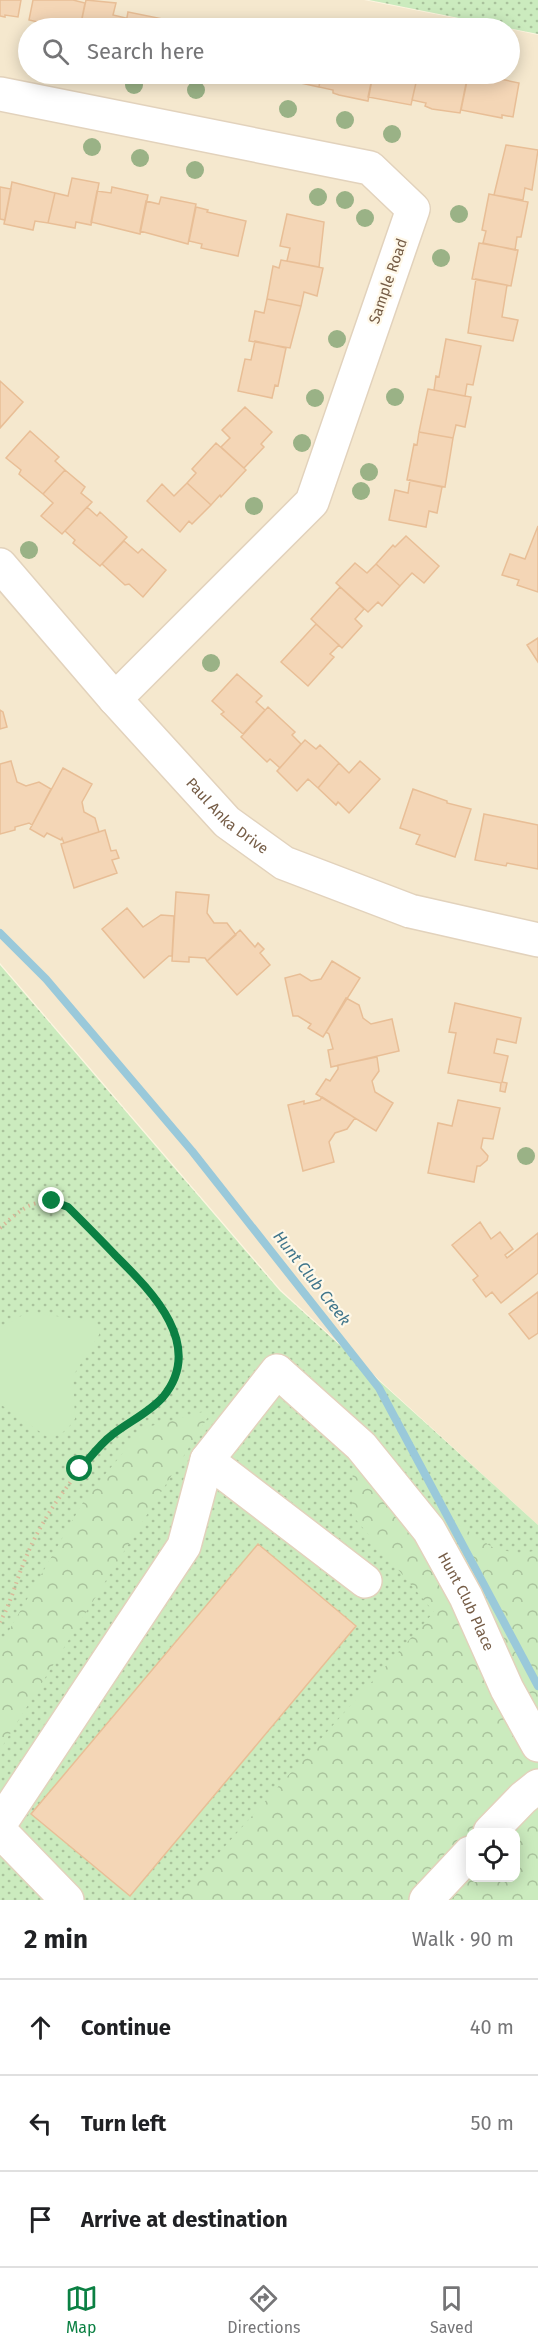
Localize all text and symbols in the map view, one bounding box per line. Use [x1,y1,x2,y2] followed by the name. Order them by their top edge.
[18,18,520,84] search box
[39,35,72,68] icon: search
[87,38,205,65] text: Search here
[365,236,411,326] street label: Sample Road
[182,774,272,858] street label: Paul Anka Drive
[38,1187,64,1213] route end
[269,1227,355,1329] water label: Hunt Club Creek
[66,1455,92,1481] route start
[434,1549,498,1654] street label: Hunt Club Place
[466,1828,520,1882] map controls
[466,1828,520,1882] button: locate
[24,1924,88,1955] text: 2 min
[412,1927,514,1951] text: Walk · 90 m
[24,2011,57,2044] icon: ahead
[81,2014,171,2041] text: Continue
[470,2015,514,2039] text: 40 m
[24,2107,57,2140] icon: left
[81,2110,166,2137] text: Turn left
[470,2111,514,2135] text: 50 m
[24,2203,57,2236] icon: arrive
[81,2206,288,2233] text: Arrive at destination
[65,2282,98,2337] tab: Map
[227,2282,301,2337] tab: Directions
[430,2282,473,2337] tab: Saved

